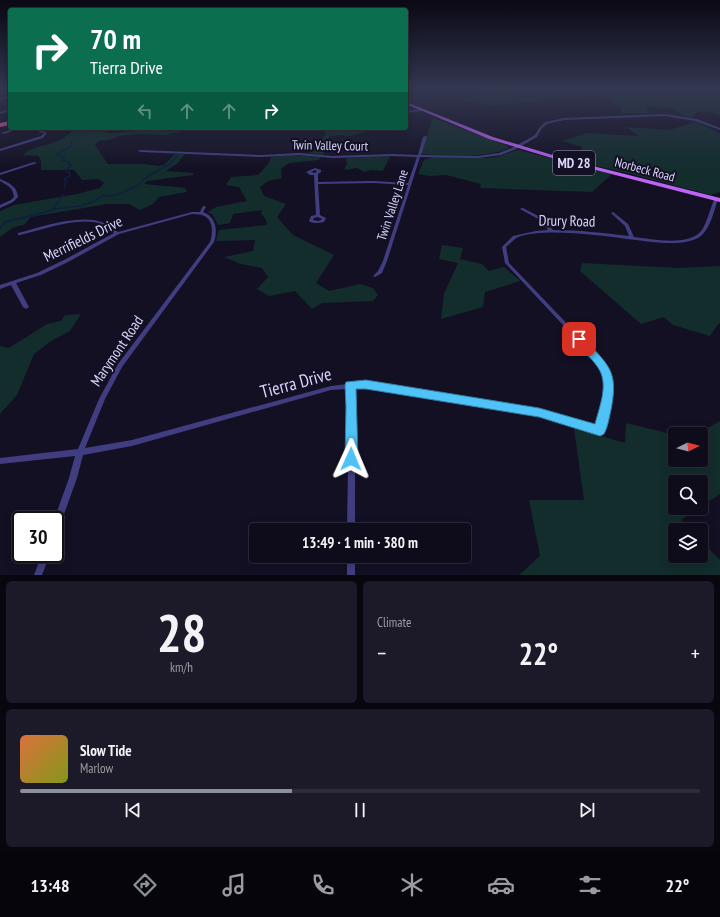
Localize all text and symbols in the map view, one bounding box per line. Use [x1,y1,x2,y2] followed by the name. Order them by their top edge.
[90,20,141,57] text: 70 m
[24,24,76,76] icon: right
[90,56,163,79] text: Tierra Drive
[134,100,156,122] icon: left
[176,100,198,122] icon: ahead
[218,100,240,122] icon: ahead
[260,100,282,122] icon: right
[292,136,369,155] street label: Twin Valley Court
[553,151,595,175] road number: MD 28
[613,153,677,186] street label: Norbeck Road
[373,167,412,243] street label: Twin Valley Lane
[40,211,125,266] street label: Merrifields Drive
[539,211,595,230] street label: Drury Road
[86,312,147,390] street label: Marymont Road
[562,322,596,356] pin
[568,328,590,350] icon: arrive
[258,362,334,403] street label: Tierra Drive
[668,427,708,467] north arrow
[668,427,708,563] map controls
[330,438,372,480] position arrow
[668,475,708,515] button: search
[12,511,64,563] speed limit sign: 30
[668,523,708,563] button: layers
[302,533,418,552] text: 13:49 · 1 min · 380 m
[157,599,206,666] text: 28
[377,614,411,631] text: Climate
[519,634,558,673] text: 22°
[377,639,386,667] text: −
[691,639,700,667] text: +
[170,659,193,676] text: km/h
[80,741,132,760] text: Slow Tide
[80,760,113,777] text: Marlow
[122,799,144,821] icon: previous
[349,799,371,821] icon: pause
[576,799,598,821] icon: next
[131,871,159,899] icon: directions
[220,871,248,899] icon: music
[309,871,337,899] icon: phone
[398,871,426,899] icon: climate
[487,871,515,899] icon: car
[576,871,604,899] icon: filters
[31,874,70,897] text: 13:48
[666,874,689,897] text: 22°

